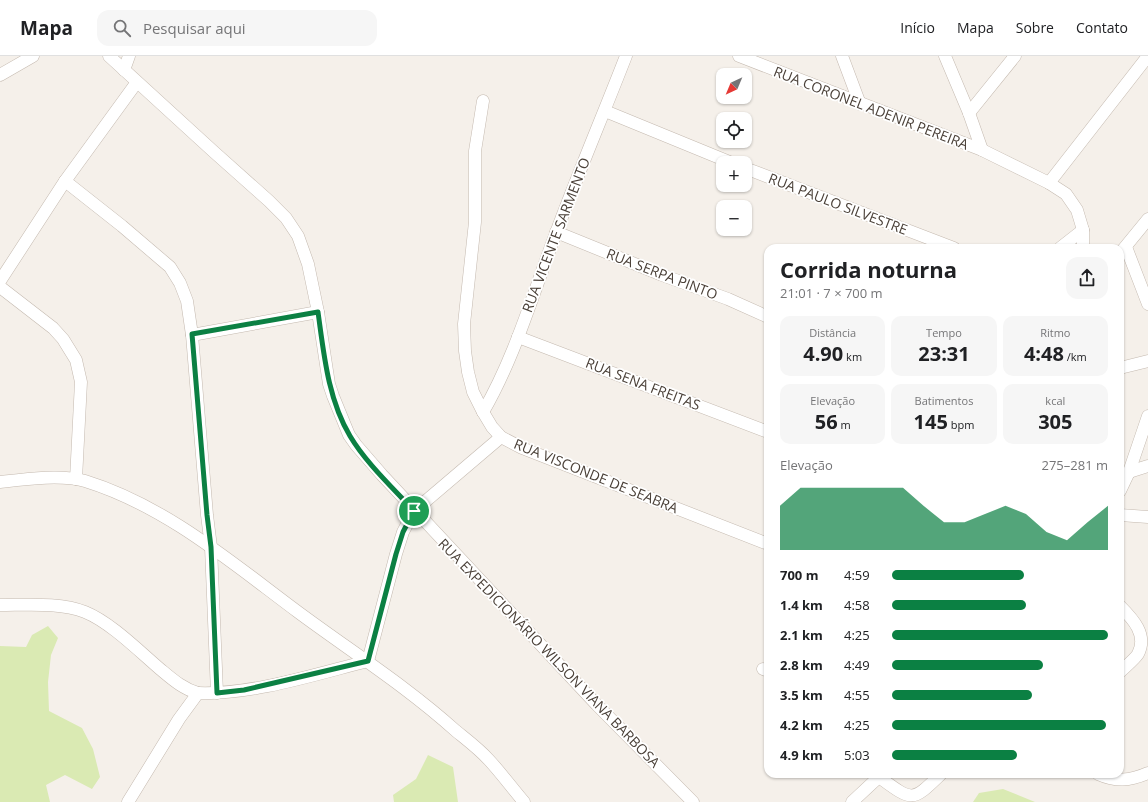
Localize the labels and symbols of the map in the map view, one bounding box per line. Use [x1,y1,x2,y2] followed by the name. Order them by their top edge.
[771,62,972,154] street label: RUA CORONEL ADENIR PEREIRA
[716,68,752,104] north arrow
[517,155,594,315] street label: RUA VICENTE SARMENTO
[766,168,910,239] street label: RUA PAULO SILVESTRE
[604,244,721,304] street label: RUA SERPA PINTO
[583,353,703,414] street label: RUA SENA FREITAS
[511,434,681,517] street label: RUA VISCONDE DE SEABRA
[397,494,431,528] pin
[434,534,665,771] street label: RUA EXPEDICIONÁRIO WILSON VIANA BARBOSA

